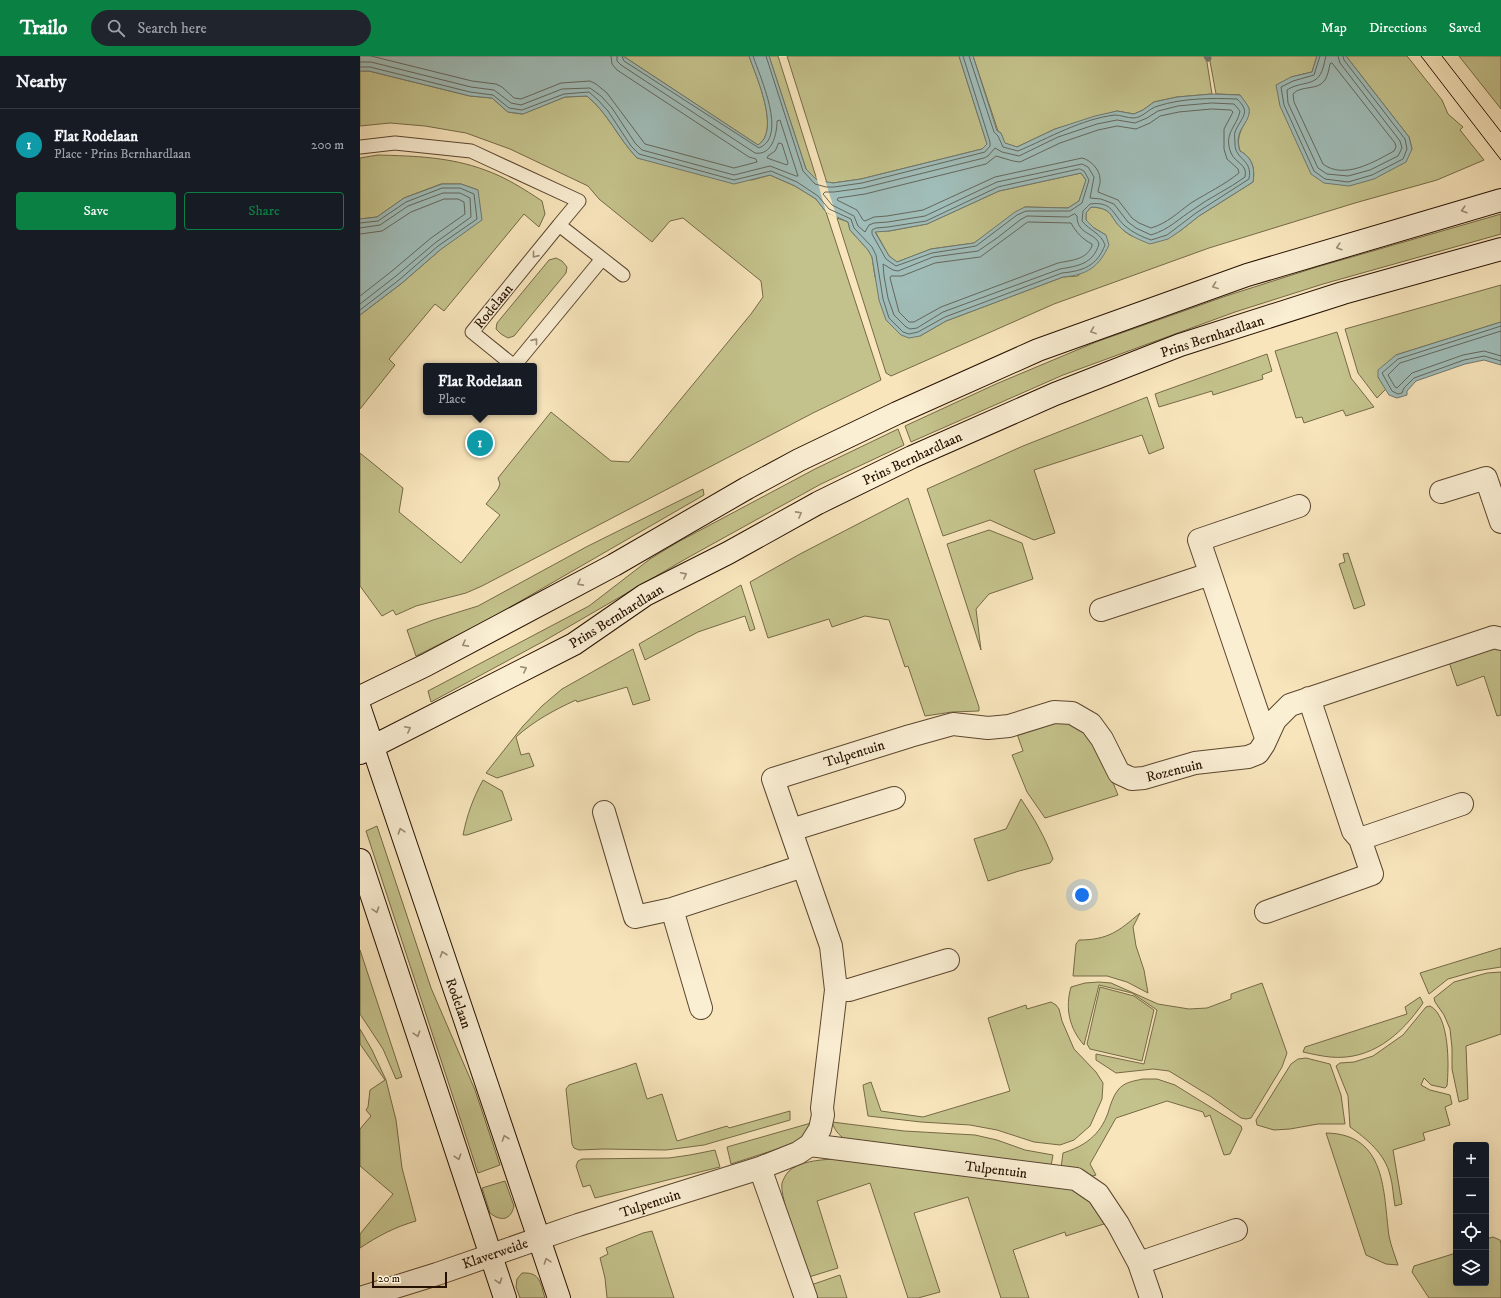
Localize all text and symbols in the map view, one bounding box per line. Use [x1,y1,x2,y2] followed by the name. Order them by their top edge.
[91,10,371,46] search box
[20,17,67,40] text: Trailo
[105,17,127,39] icon: search
[137,19,207,38] text: Search here
[1321,19,1347,37] text: Map
[1369,19,1427,37] text: Directions
[1449,19,1481,37] text: Saved
[16,71,66,93] text: Nearby
[54,127,138,146] text: Flat Rodelaan
[27,137,31,153] text: 1
[311,137,344,153] text: 200 m
[54,146,191,162] text: Place · Prins Bernhardlaan
[16,192,176,230] button: Save
[184,192,344,230] button: Share
[1460,205,1467,214] one-way arrow
[1336,242,1343,251] one-way arrow
[532,250,539,257] one-way arrow
[470,280,518,333] street label: Rodelaan
[1212,282,1219,290] one-way arrow
[1158,311,1267,362] street label: Prins Bernhardlaan
[1089,326,1096,334] one-way arrow
[530,338,537,345] one-way arrow
[423,363,537,415] popup
[438,372,522,391] text: Flat Rodelaan
[438,391,466,407] text: Place
[467,428,493,458] pin: 1
[860,428,966,490] street label: Prins Bernhardlaan
[794,512,802,519] one-way arrow
[680,573,687,580] one-way arrow
[577,578,584,586] one-way arrow
[566,580,668,653] street label: Prins Bernhardlaan
[462,639,469,647] one-way arrow
[520,667,527,674] one-way arrow
[404,726,411,734] one-way arrow
[822,736,888,772] street label: Tulpentuin
[1144,755,1205,787] street label: Rozentuin
[398,827,406,834] one-way arrow
[1072,885,1092,905] your location
[372,907,380,914] one-way arrow
[439,951,447,958] one-way arrow
[441,976,475,1032] street label: Rodelaan
[413,1030,421,1037] one-way arrow
[501,1135,510,1142] one-way arrow
[1453,1142,1489,1286] map controls
[1453,1142,1489,1178] button: +
[454,1154,462,1161] one-way arrow
[964,1157,1029,1183] street label: Tulpentuin
[1453,1178,1489,1214] button: −
[618,1185,684,1222] street label: Tulpentuin
[1453,1214,1489,1250] button: locate
[460,1234,531,1274] street label: Klaverweide
[1453,1250,1489,1286] button: layers
[543,1258,552,1265] one-way arrow
[372,1270,447,1289] scale bar
[378,1272,400,1286] text: 20 m
[495,1277,503,1284] one-way arrow

